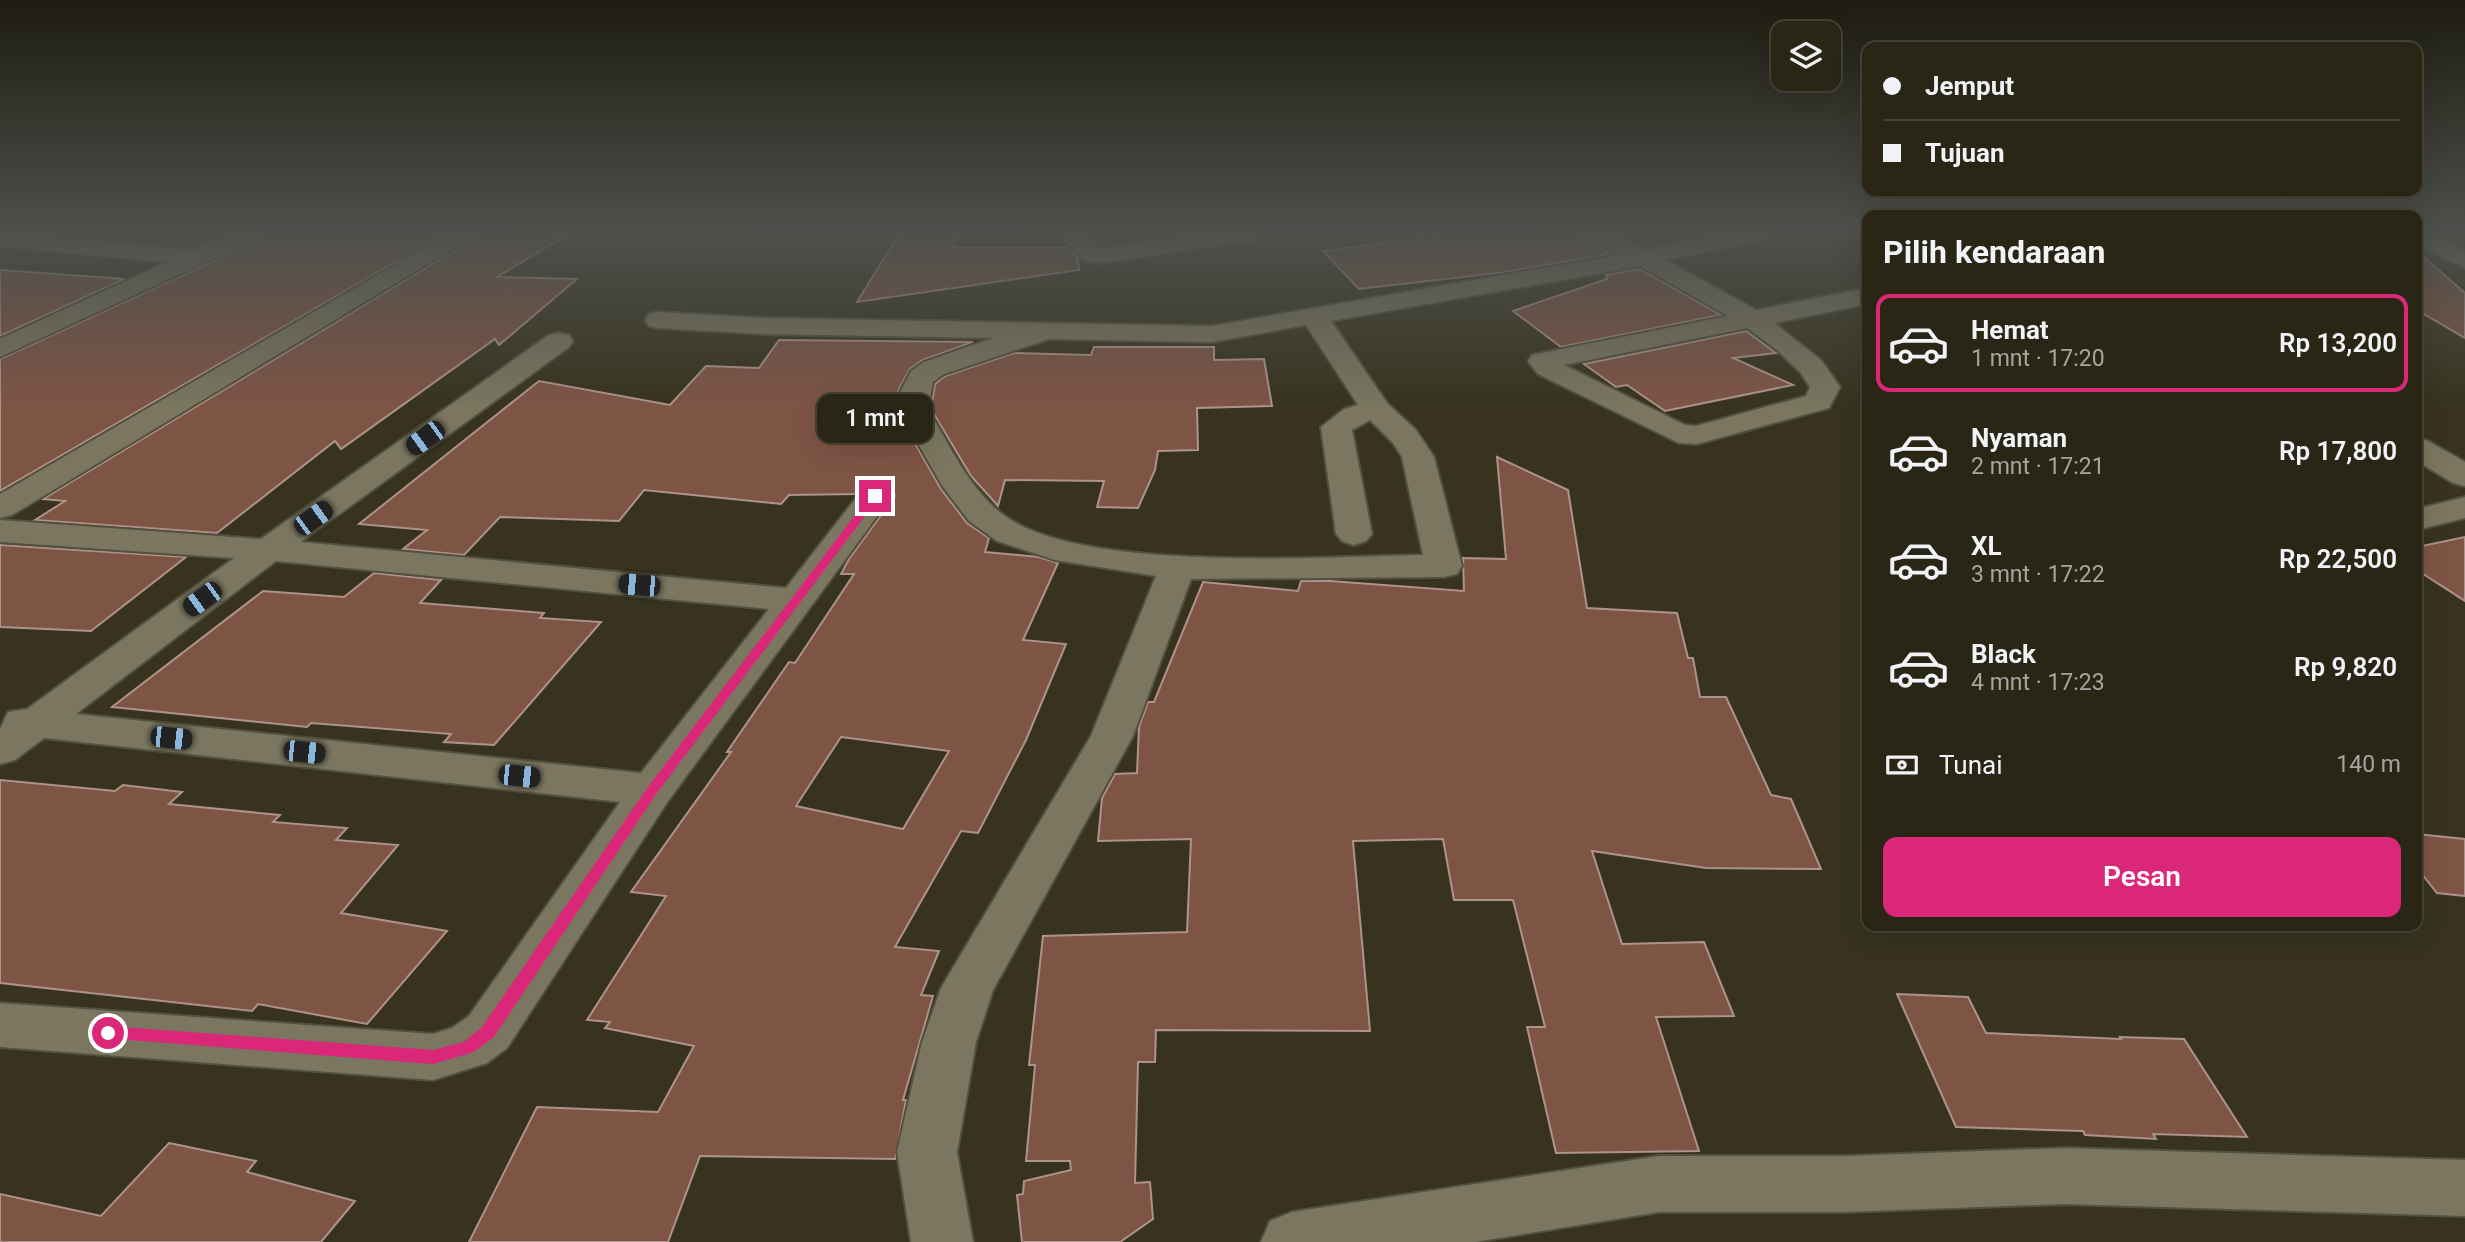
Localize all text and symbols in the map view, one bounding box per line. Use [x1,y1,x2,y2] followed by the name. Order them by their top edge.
[1771,21,1841,91] map controls
[1771,21,1841,91] button: layers
[1925,71,2014,101] text: Jemput
[1925,138,2005,168] text: Tujuan
[1883,233,2105,271] text: Pilih kendaraan
[1887,312,1950,375] icon: car
[1971,315,2049,345] text: Hemat
[2279,328,2397,358] text: Rp 13,200
[1971,345,2105,372] text: 1 mnt · 17:20
[817,394,933,444] callout: 1 mnt
[845,405,905,432] text: 1 mnt
[402,417,449,459] car
[1887,420,1950,483] icon: car
[1971,423,2067,453] text: Nyaman
[2279,436,2397,466] text: Rp 17,800
[1971,453,2105,480] text: 2 mnt · 17:21
[859,480,891,512] route end
[290,497,337,539] car
[1887,528,1950,591] icon: car
[1971,531,2002,561] text: XL
[2279,544,2397,574] text: Rp 22,500
[1971,561,2105,588] text: 3 mnt · 17:22
[618,573,661,597] car
[179,578,226,620] car
[1887,636,1950,699] icon: car
[1971,639,2036,669] text: Black
[2294,652,2397,682] text: Rp 9,820
[1971,669,2105,696] text: 4 mnt · 17:23
[150,725,193,751] car
[283,739,326,765] car
[1883,746,1921,784] icon: cash
[1939,750,2002,780] text: Tunai
[2336,751,2401,778] text: 140 m
[498,763,541,789] car
[1883,837,2401,917] button: Pesan
[92,1017,124,1049] route start

